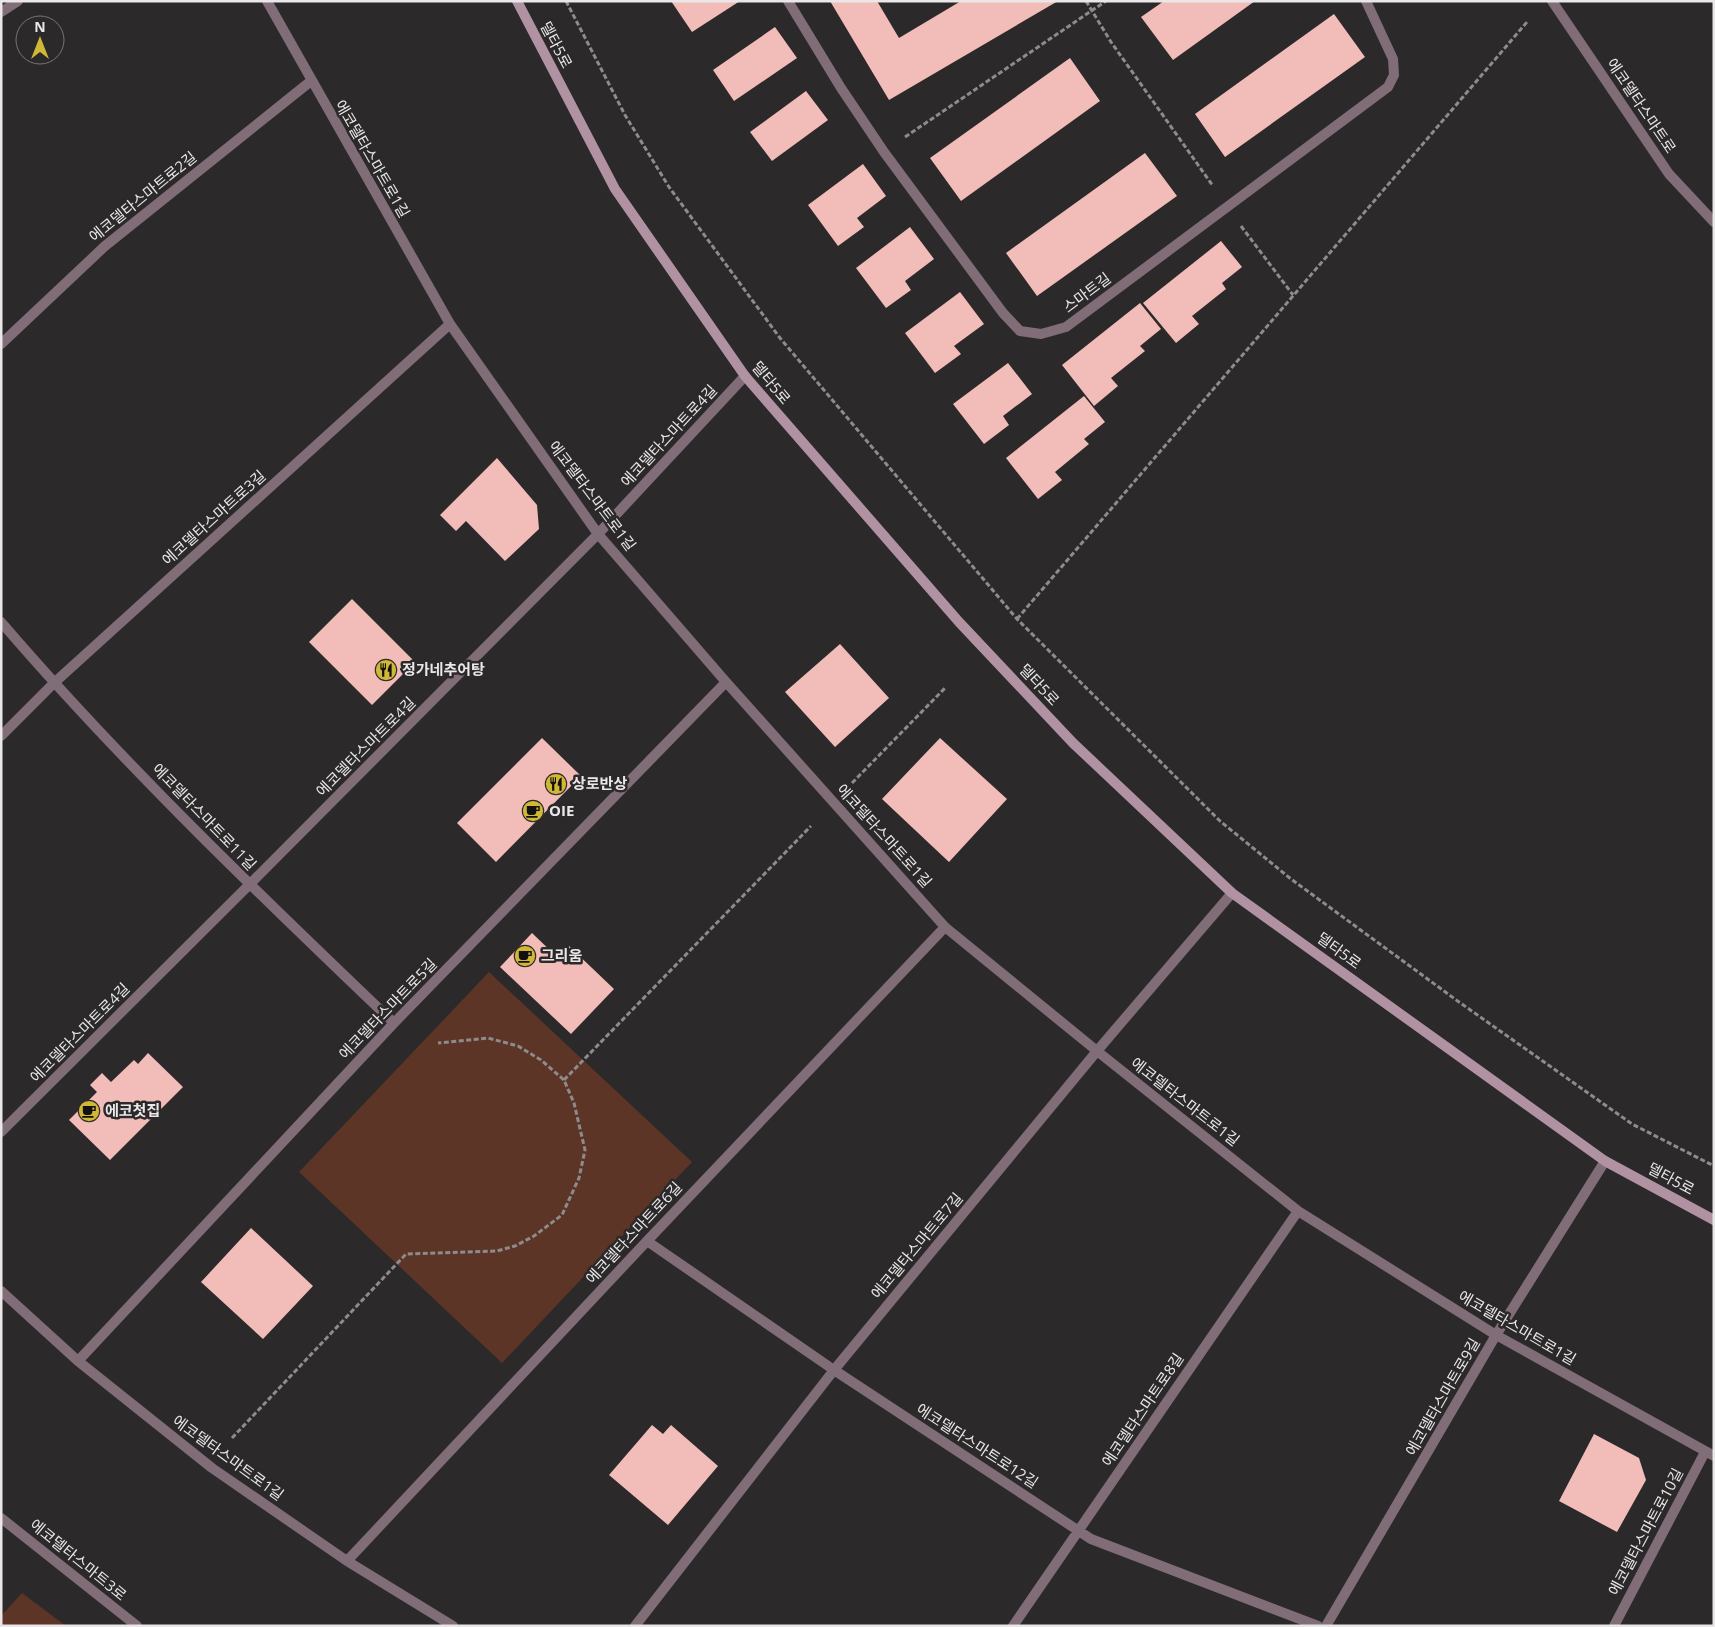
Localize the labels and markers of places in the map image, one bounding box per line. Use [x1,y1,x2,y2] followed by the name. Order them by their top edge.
[374,658,398,682] restaurant icon: 정가네추어탕
[402,659,485,679] place label: 정가네추어탕
[544,772,568,796] restaurant icon: 상로반상
[572,773,627,793] place label: 상로반상
[521,799,545,823] cafe icon: OIE
[549,800,574,820] place label: OIE
[513,944,537,968] cafe icon: 그리움
[541,945,583,965] place label: 그리움
[77,1099,101,1123] cafe icon: 에코첫집
[105,1100,160,1120] place label: 에코첫집

